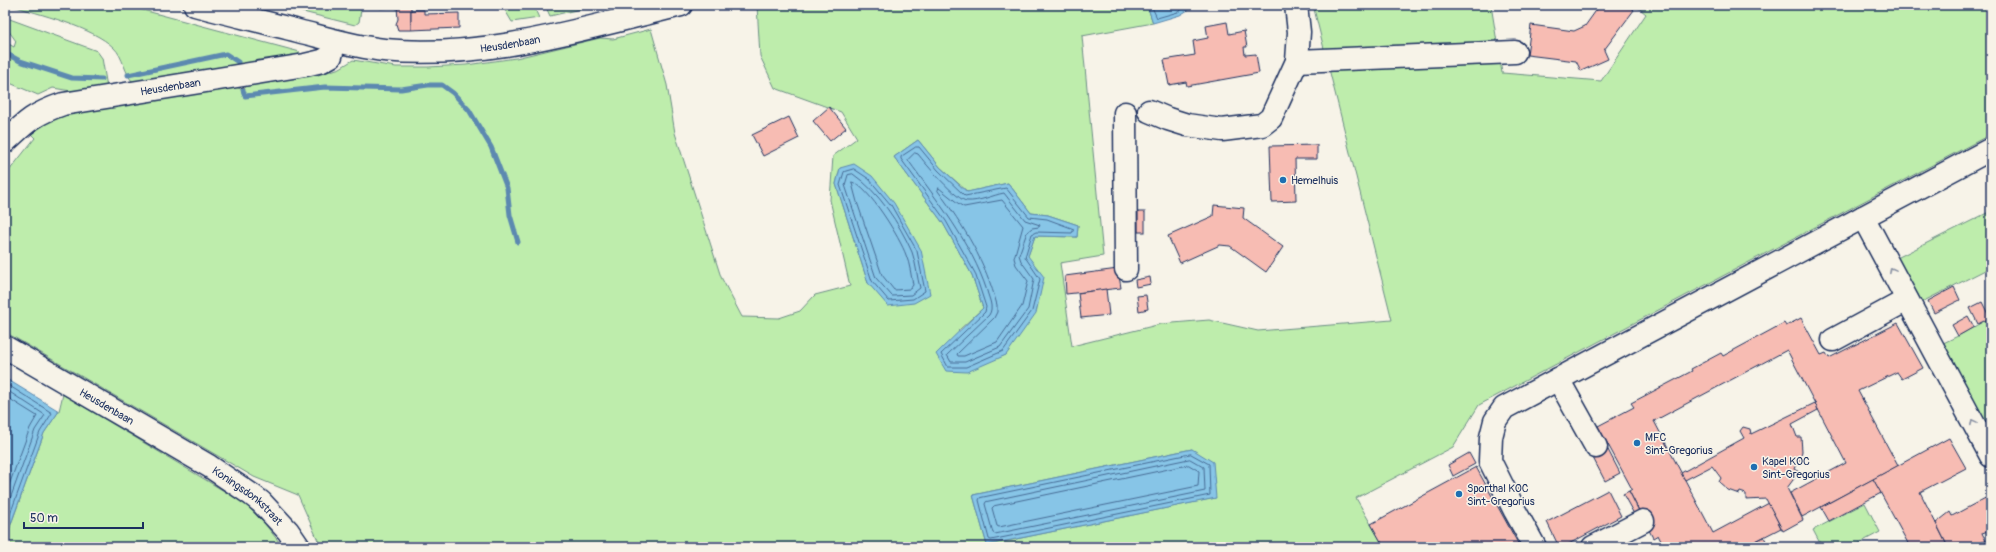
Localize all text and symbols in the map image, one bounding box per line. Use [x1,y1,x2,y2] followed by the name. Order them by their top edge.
[479,33,541,55] street label: Heusdenbaan
[139,76,202,98] street label: Heusdenbaan
[1291,174,1338,187] place label: Hemelhuis
[1278,175,1288,185] marker: Hemelhuis
[1889,267,1896,275] one-way arrow
[77,386,136,428] street label: Heusdenbaan
[1970,419,1977,426] one-way arrow
[1645,431,1713,457] place label: MFC Sint-Gregorius
[1632,438,1642,448] marker: MFC Sint-Gregorius
[1762,455,1830,481] place label: Kapel KOC Sint-Gregorius
[1749,462,1759,472] marker: Kapel KOC Sint-Gregorius
[210,464,285,528] street label: Koningsdonkstraat
[1467,482,1535,508] place label: Sporthal KOC Sint-Gregorius
[1454,489,1464,499] marker: Sporthal KOC Sint-Gregorius
[24,504,143,530] scale bar
[30,511,58,526] text: 50 m

